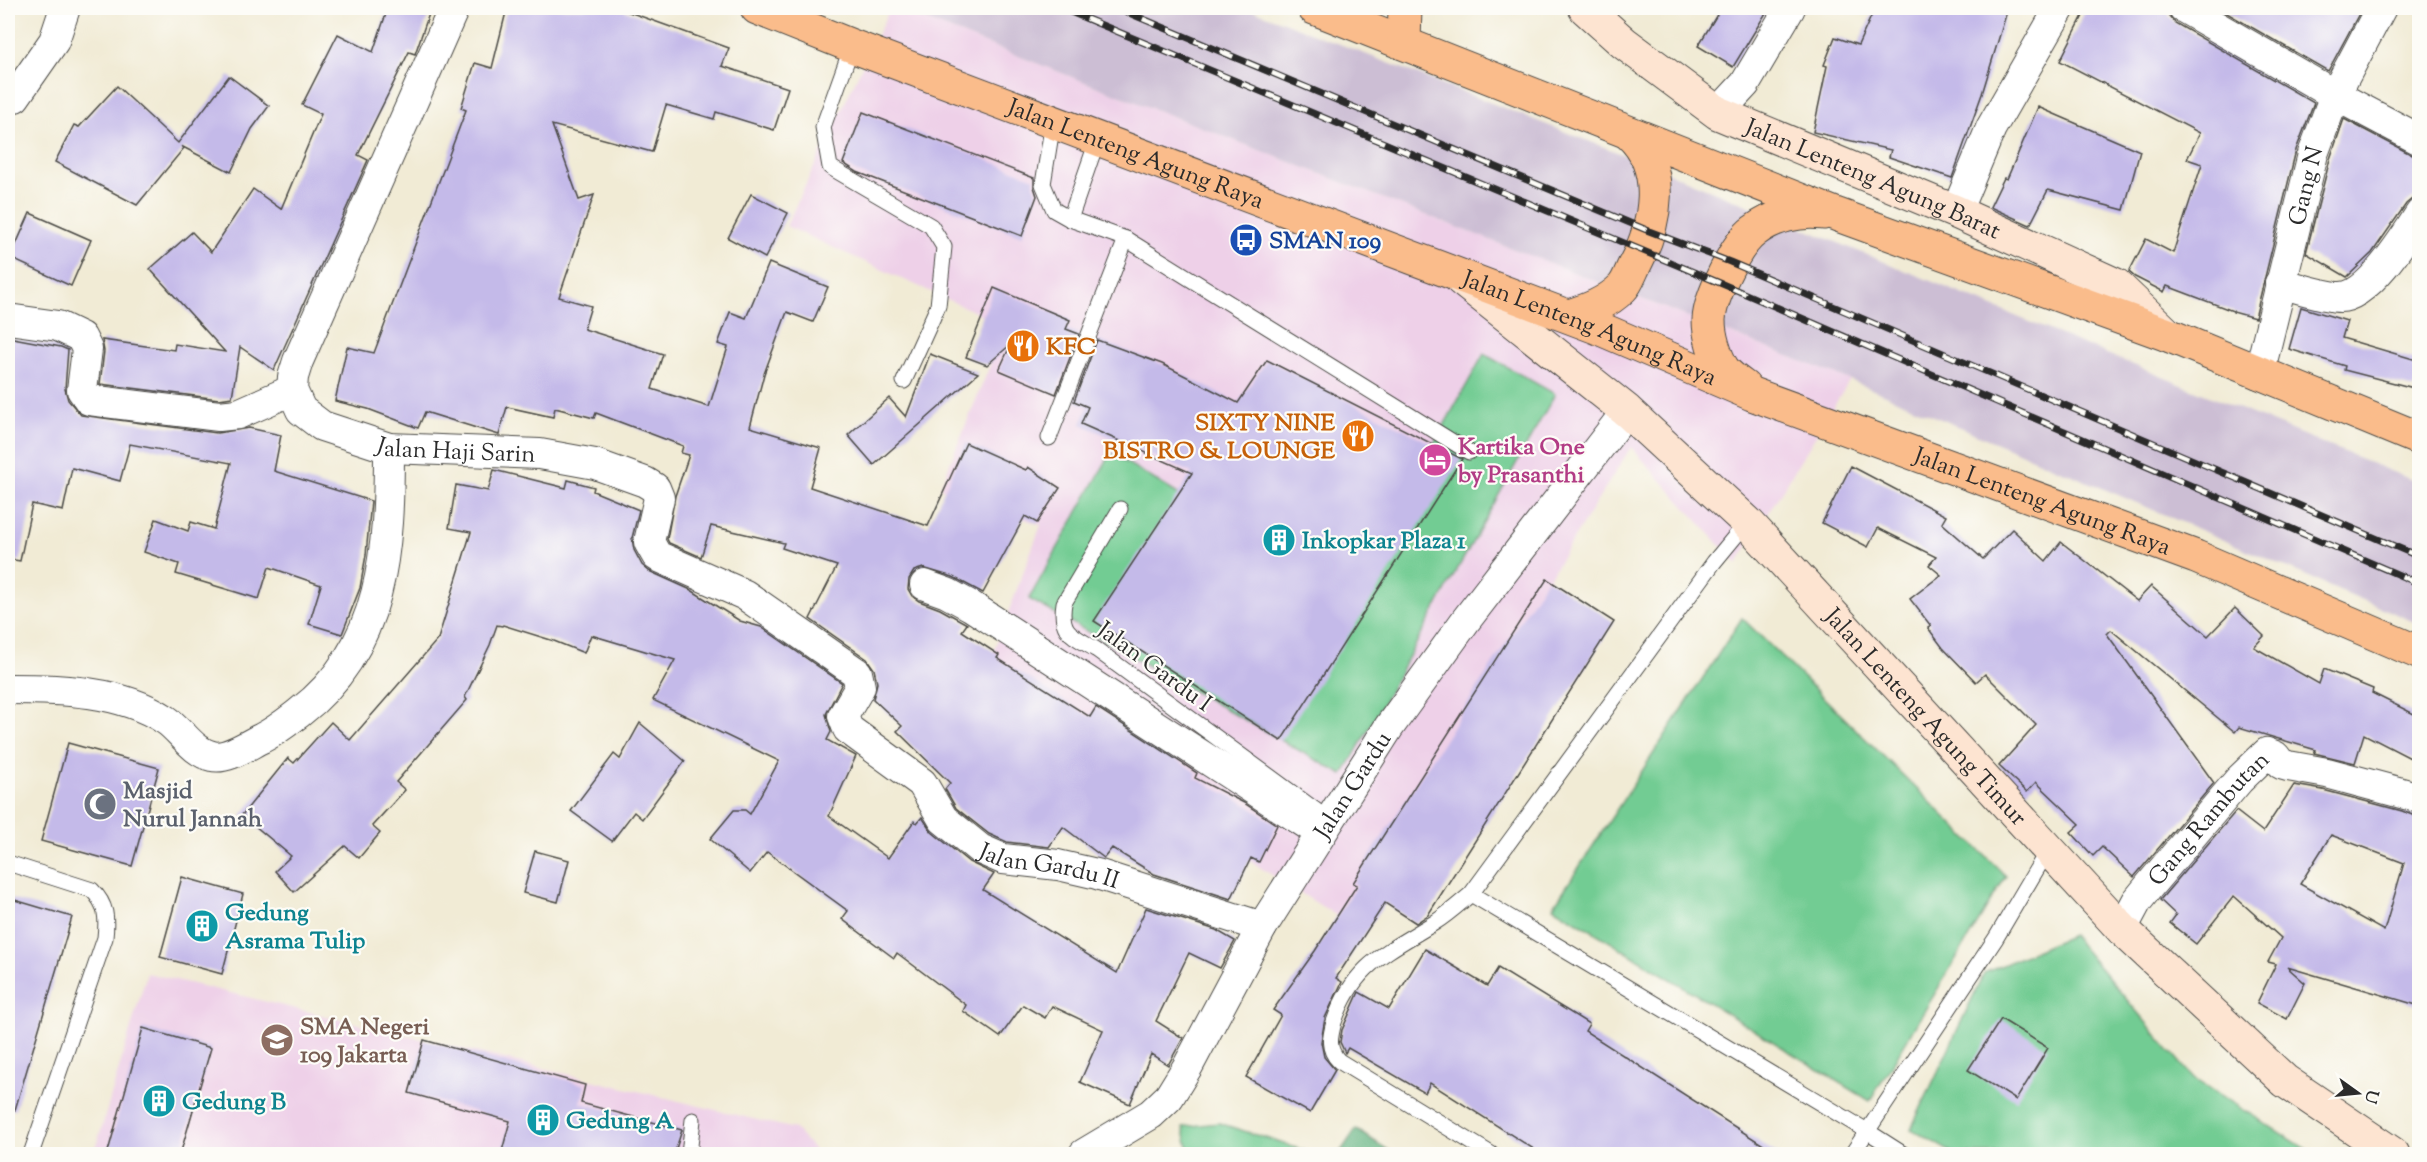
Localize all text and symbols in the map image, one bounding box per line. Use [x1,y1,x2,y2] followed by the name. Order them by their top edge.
[1001,91,1268,219] street label: Jalan Lenteng Agung Raya
[1738,110,2006,249] street label: Jalan Lenteng Agung Barat
[2281,143,2333,229] street label: Gang N
[1228,222,1264,258] bus stop icon: SMAN 109
[1269,225,1381,259] place label: SMAN 109
[1455,262,1721,396] street label: Jalan Lenteng Agung Raya
[1005,328,1041,364] restaurant icon: KFC
[1046,331,1096,365] place label: KFC
[1103,407,1335,469] place label: SIXTY NINE BISTRO & LOUNGE
[1340,418,1376,454] restaurant icon: SIXTY NINE BISTRO & LOUNGE
[370,429,536,473] street label: Jalan Haji Sarin
[1457,431,1585,493] place label: Kartika One by Prasanthi
[1907,439,2175,565] street label: Jalan Lenteng Agung Raya
[1417,442,1453,478] hotel icon: Kartika One by Prasanthi
[1261,522,1297,558] building icon: Inkopkar Plaza 1
[1302,525,1466,559] place label: Inkopkar Plaza 1
[1814,600,2034,834] street label: Jalan Lenteng Agung Timur
[1088,613,1218,721] street label: Jalan Gardu I
[1306,725,1401,848] street label: Jalan Gardu
[2141,744,2278,894] street label: Gang Rambutan
[123,775,263,837] place label: Masjid Nurul Jannah
[82,786,118,822] mosque icon: Masjid Nurul Jannah
[971,835,1124,899] street label: Jalan Gardu II
[225,897,365,959] place label: Gedung Asrama Tulip
[184,908,220,944] building icon: Gedung Asrama Tulip
[300,1011,429,1073] place label: SMA Negeri 109 Jakarta
[259,1022,295,1058] school or university icon: SMA Negeri 109 Jakarta
[2328,1063,2388,1123] north arrow
[141,1083,177,1119] building icon: Gedung B
[182,1086,286,1120] place label: Gedung B
[2357,1087,2383,1106] text: U
[525,1102,561,1138] building icon: Gedung A
[566,1105,675,1139] place label: Gedung A

